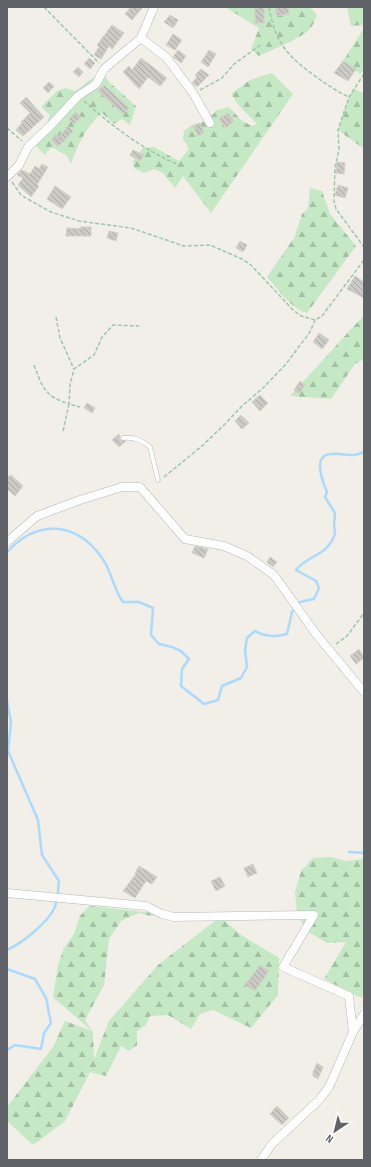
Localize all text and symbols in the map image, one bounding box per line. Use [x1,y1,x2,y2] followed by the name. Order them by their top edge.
[315,1111,355,1151] north arrow
[323,1132,336,1146] text: N

